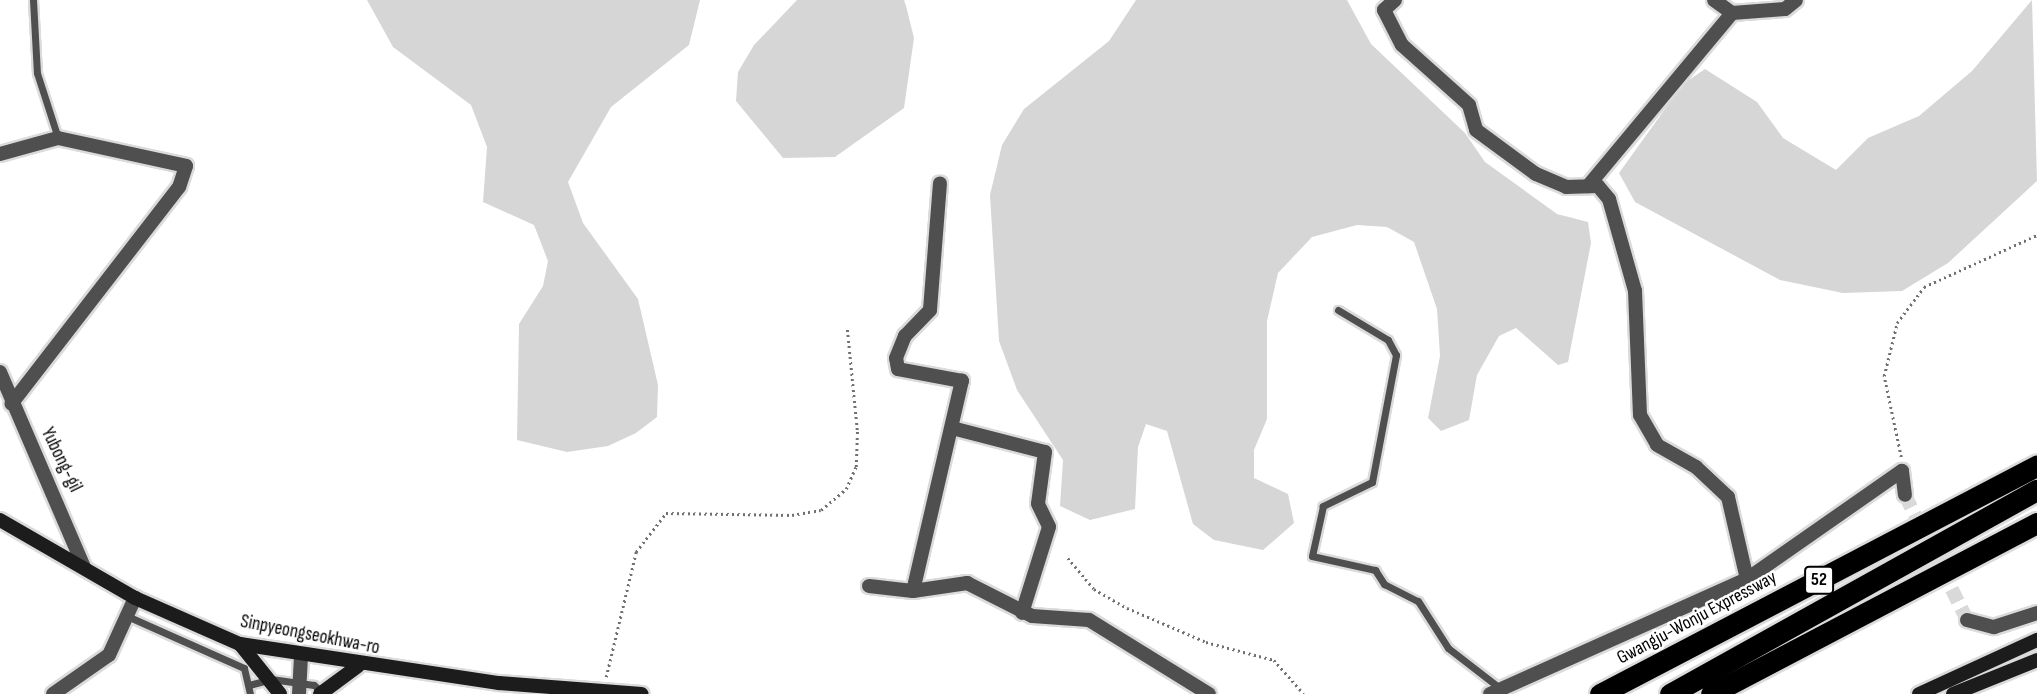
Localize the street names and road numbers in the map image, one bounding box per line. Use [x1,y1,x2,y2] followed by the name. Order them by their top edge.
[36,424,86,496] street label: Yubong-gil
[1613,566,1781,670] street label: Gwangju-Wonju Expressway
[1803,566,1835,594] road number: 52
[238,610,382,660] street label: Sinpyeongseokhwa-ro

